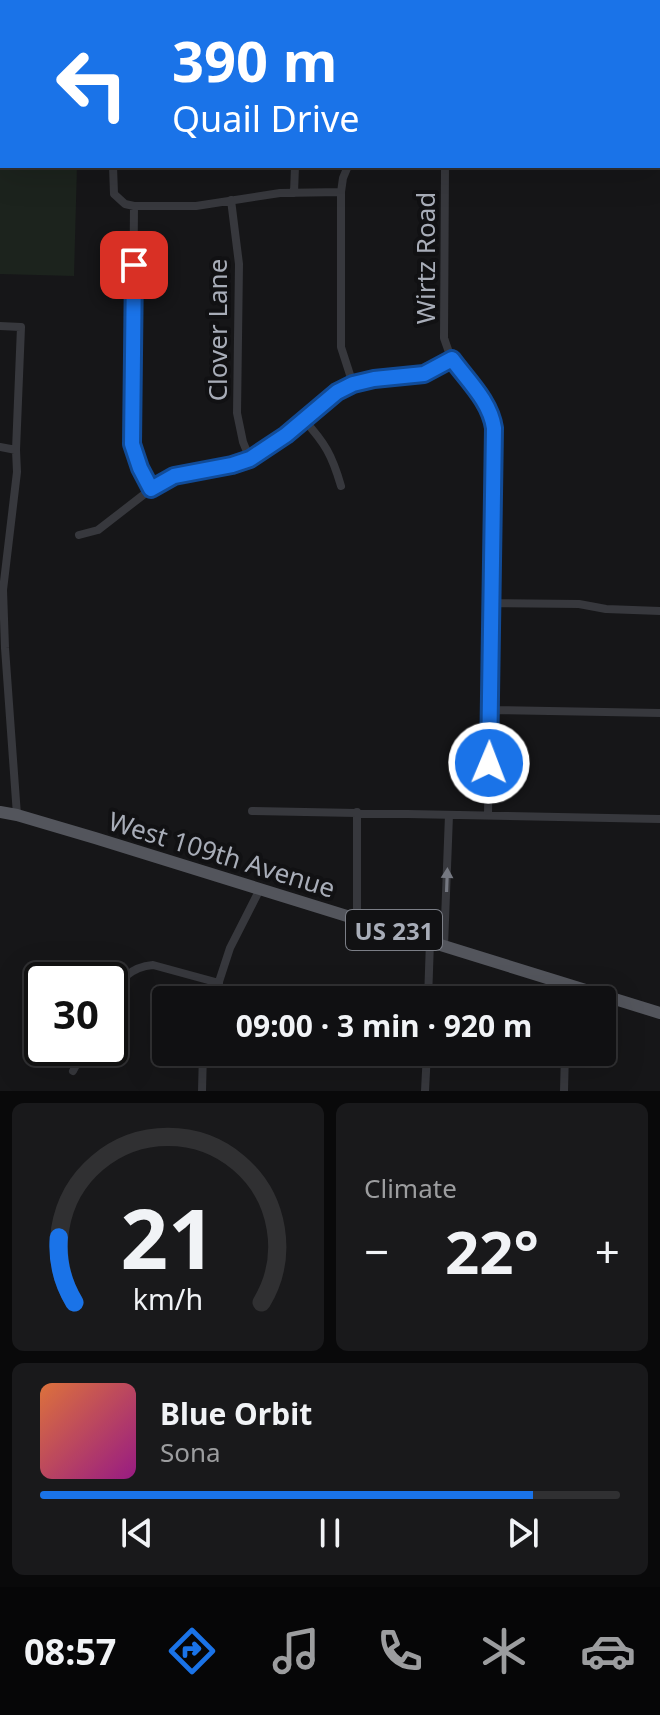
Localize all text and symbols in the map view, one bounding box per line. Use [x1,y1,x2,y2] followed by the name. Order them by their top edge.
[172,22,337,98] text: 390 m
[40,32,144,136] icon: left
[172,94,360,143] text: Quail Drive
[407,192,443,324] street label: Wirtz Road
[100,231,168,299] pin
[112,243,156,287] icon: arrive
[199,259,235,401] street label: Clover Lane
[447,721,531,805] position arrow
[104,802,340,906] street label: West 109th Avenue
[440,867,453,892] one-way arrow
[346,910,442,950] road number: US 231
[24,962,128,1066] speed limit sign: 30
[236,1005,532,1046] text: 09:00 · 3 min · 920 m
[364,1170,457,1206] text: Climate
[120,1180,216,1293] text: 21
[445,1210,539,1292] text: 22°
[364,1221,389,1281] text: −
[595,1221,620,1281] text: +
[133,1279,203,1318] text: km/h
[160,1393,312,1434] text: Blue Orbit
[160,1434,221,1470] text: Sona
[115,1511,159,1555] icon: previous
[308,1511,352,1555] icon: pause
[501,1511,545,1555] icon: next
[164,1623,220,1679] icon: directions
[268,1623,324,1679] icon: music
[372,1623,428,1679] icon: phone
[476,1623,532,1679] icon: climate
[580,1623,636,1679] icon: car
[24,1627,116,1676] text: 08:57

